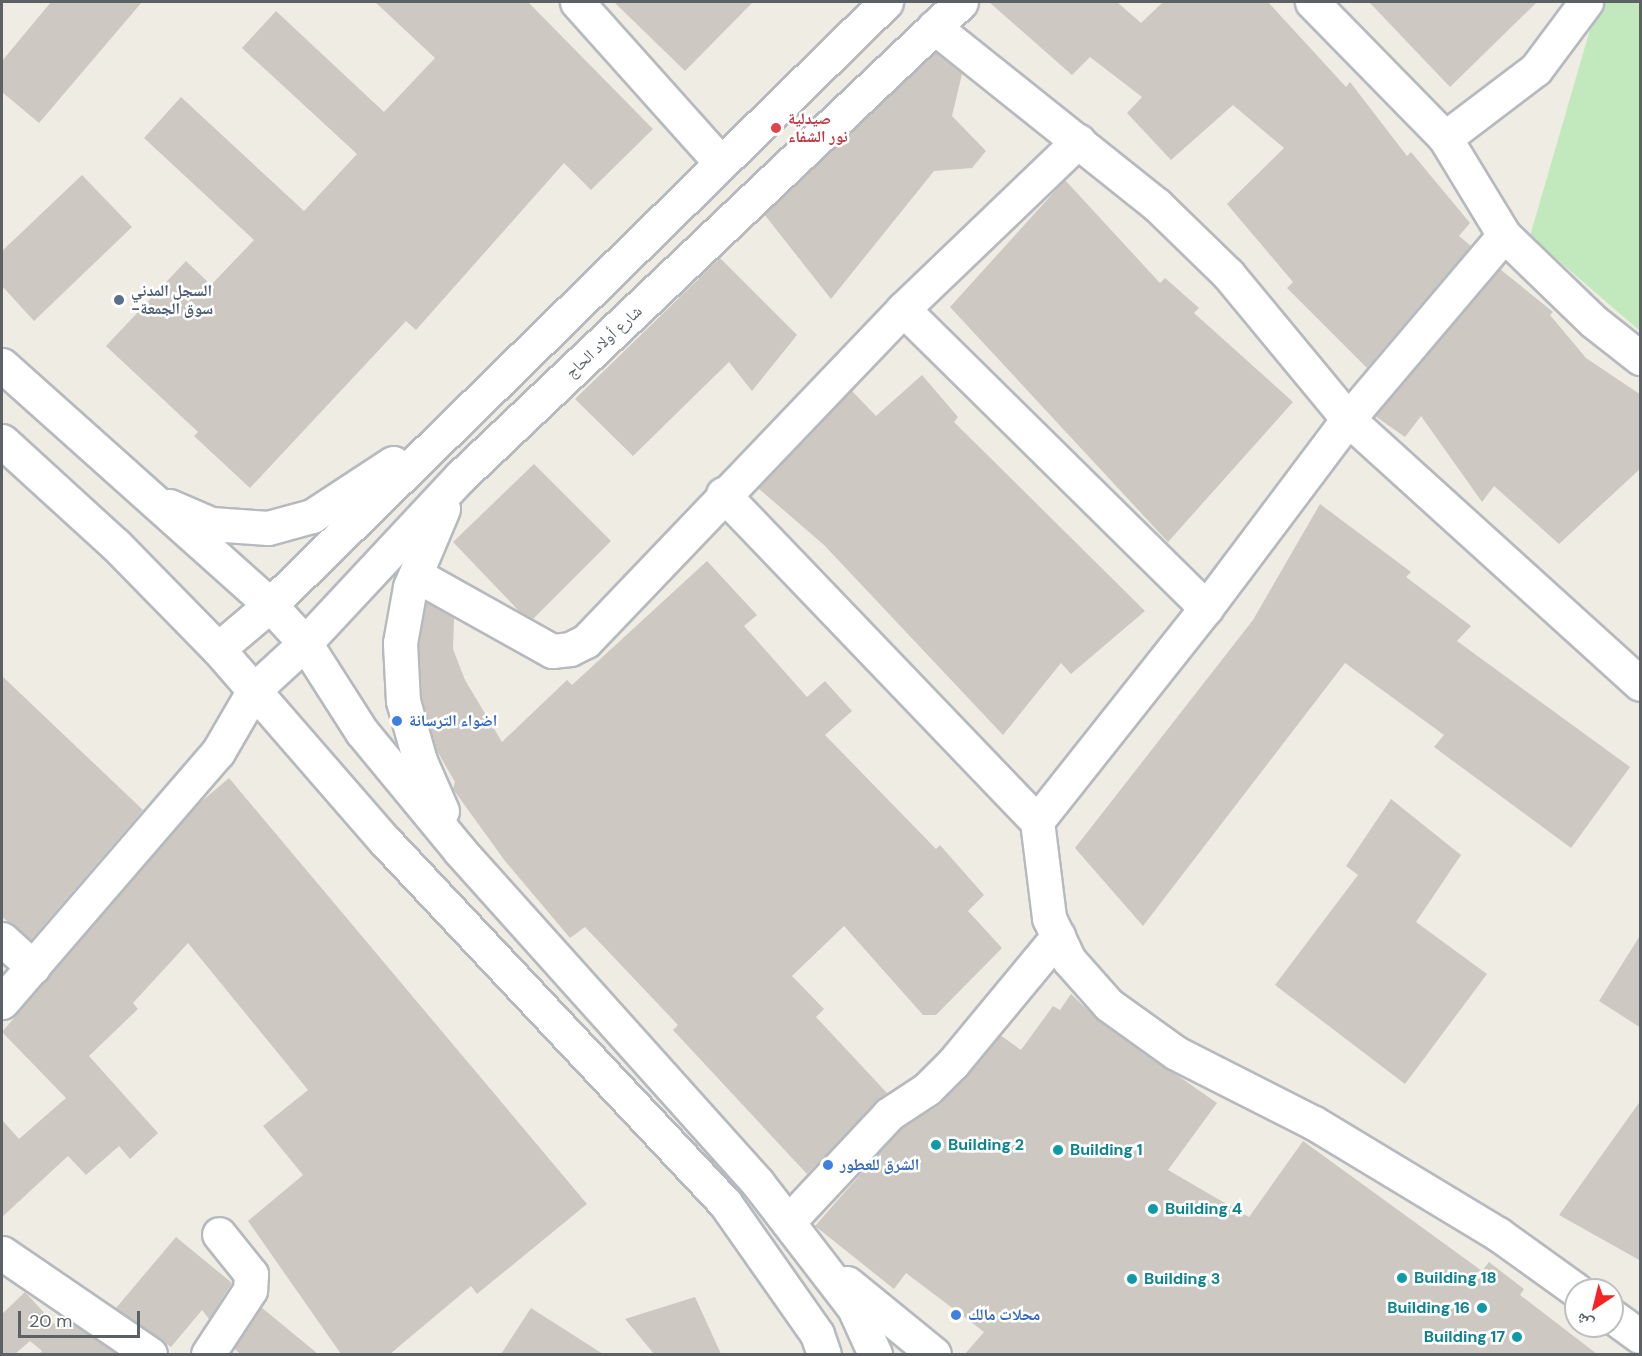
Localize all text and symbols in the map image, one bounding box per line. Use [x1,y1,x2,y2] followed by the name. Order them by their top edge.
[788,109,848,147] place label: صيدلية نور الشفاء
[769,121,783,135] marker: صيدلية نور الشفاء
[131,281,213,319] place label: السجل المدني -سوق الجمعة
[112,293,126,307] marker: السجل المدني -سوق الجمعة
[562,302,646,382] street label: شارع أولاد الحاج
[409,711,497,731] place label: اضواء الترسانة
[390,714,404,728] marker: اضواء الترسانة
[948,1135,1024,1155] place label: Building 2
[929,1138,943,1152] marker: Building 2
[1070,1140,1143,1160] place label: Building 1
[1051,1143,1065,1157] marker: Building 1
[840,1155,919,1175] place label: الشرق للعطور
[821,1158,835,1172] marker: الشرق للعطور
[1165,1199,1242,1219] place label: Building 4
[1146,1202,1160,1216] marker: Building 4
[1414,1268,1497,1288] place label: Building 18
[1144,1269,1220,1289] place label: Building 3
[1395,1271,1409,1285] marker: Building 18
[1125,1272,1139,1286] marker: Building 3
[1564,1278,1624,1338] north arrow
[1387,1298,1470,1318] place label: Building 16
[21,1299,142,1337] scale bar
[1475,1301,1489,1315] marker: Building 16
[968,1305,1040,1325] place label: محلات مالك
[949,1308,963,1322] marker: محلات مالك
[1572,1308,1598,1335] text: ش
[29,1309,72,1333] text: 20 m
[1424,1327,1505,1347] place label: Building 17
[1510,1330,1524,1344] marker: Building 17

